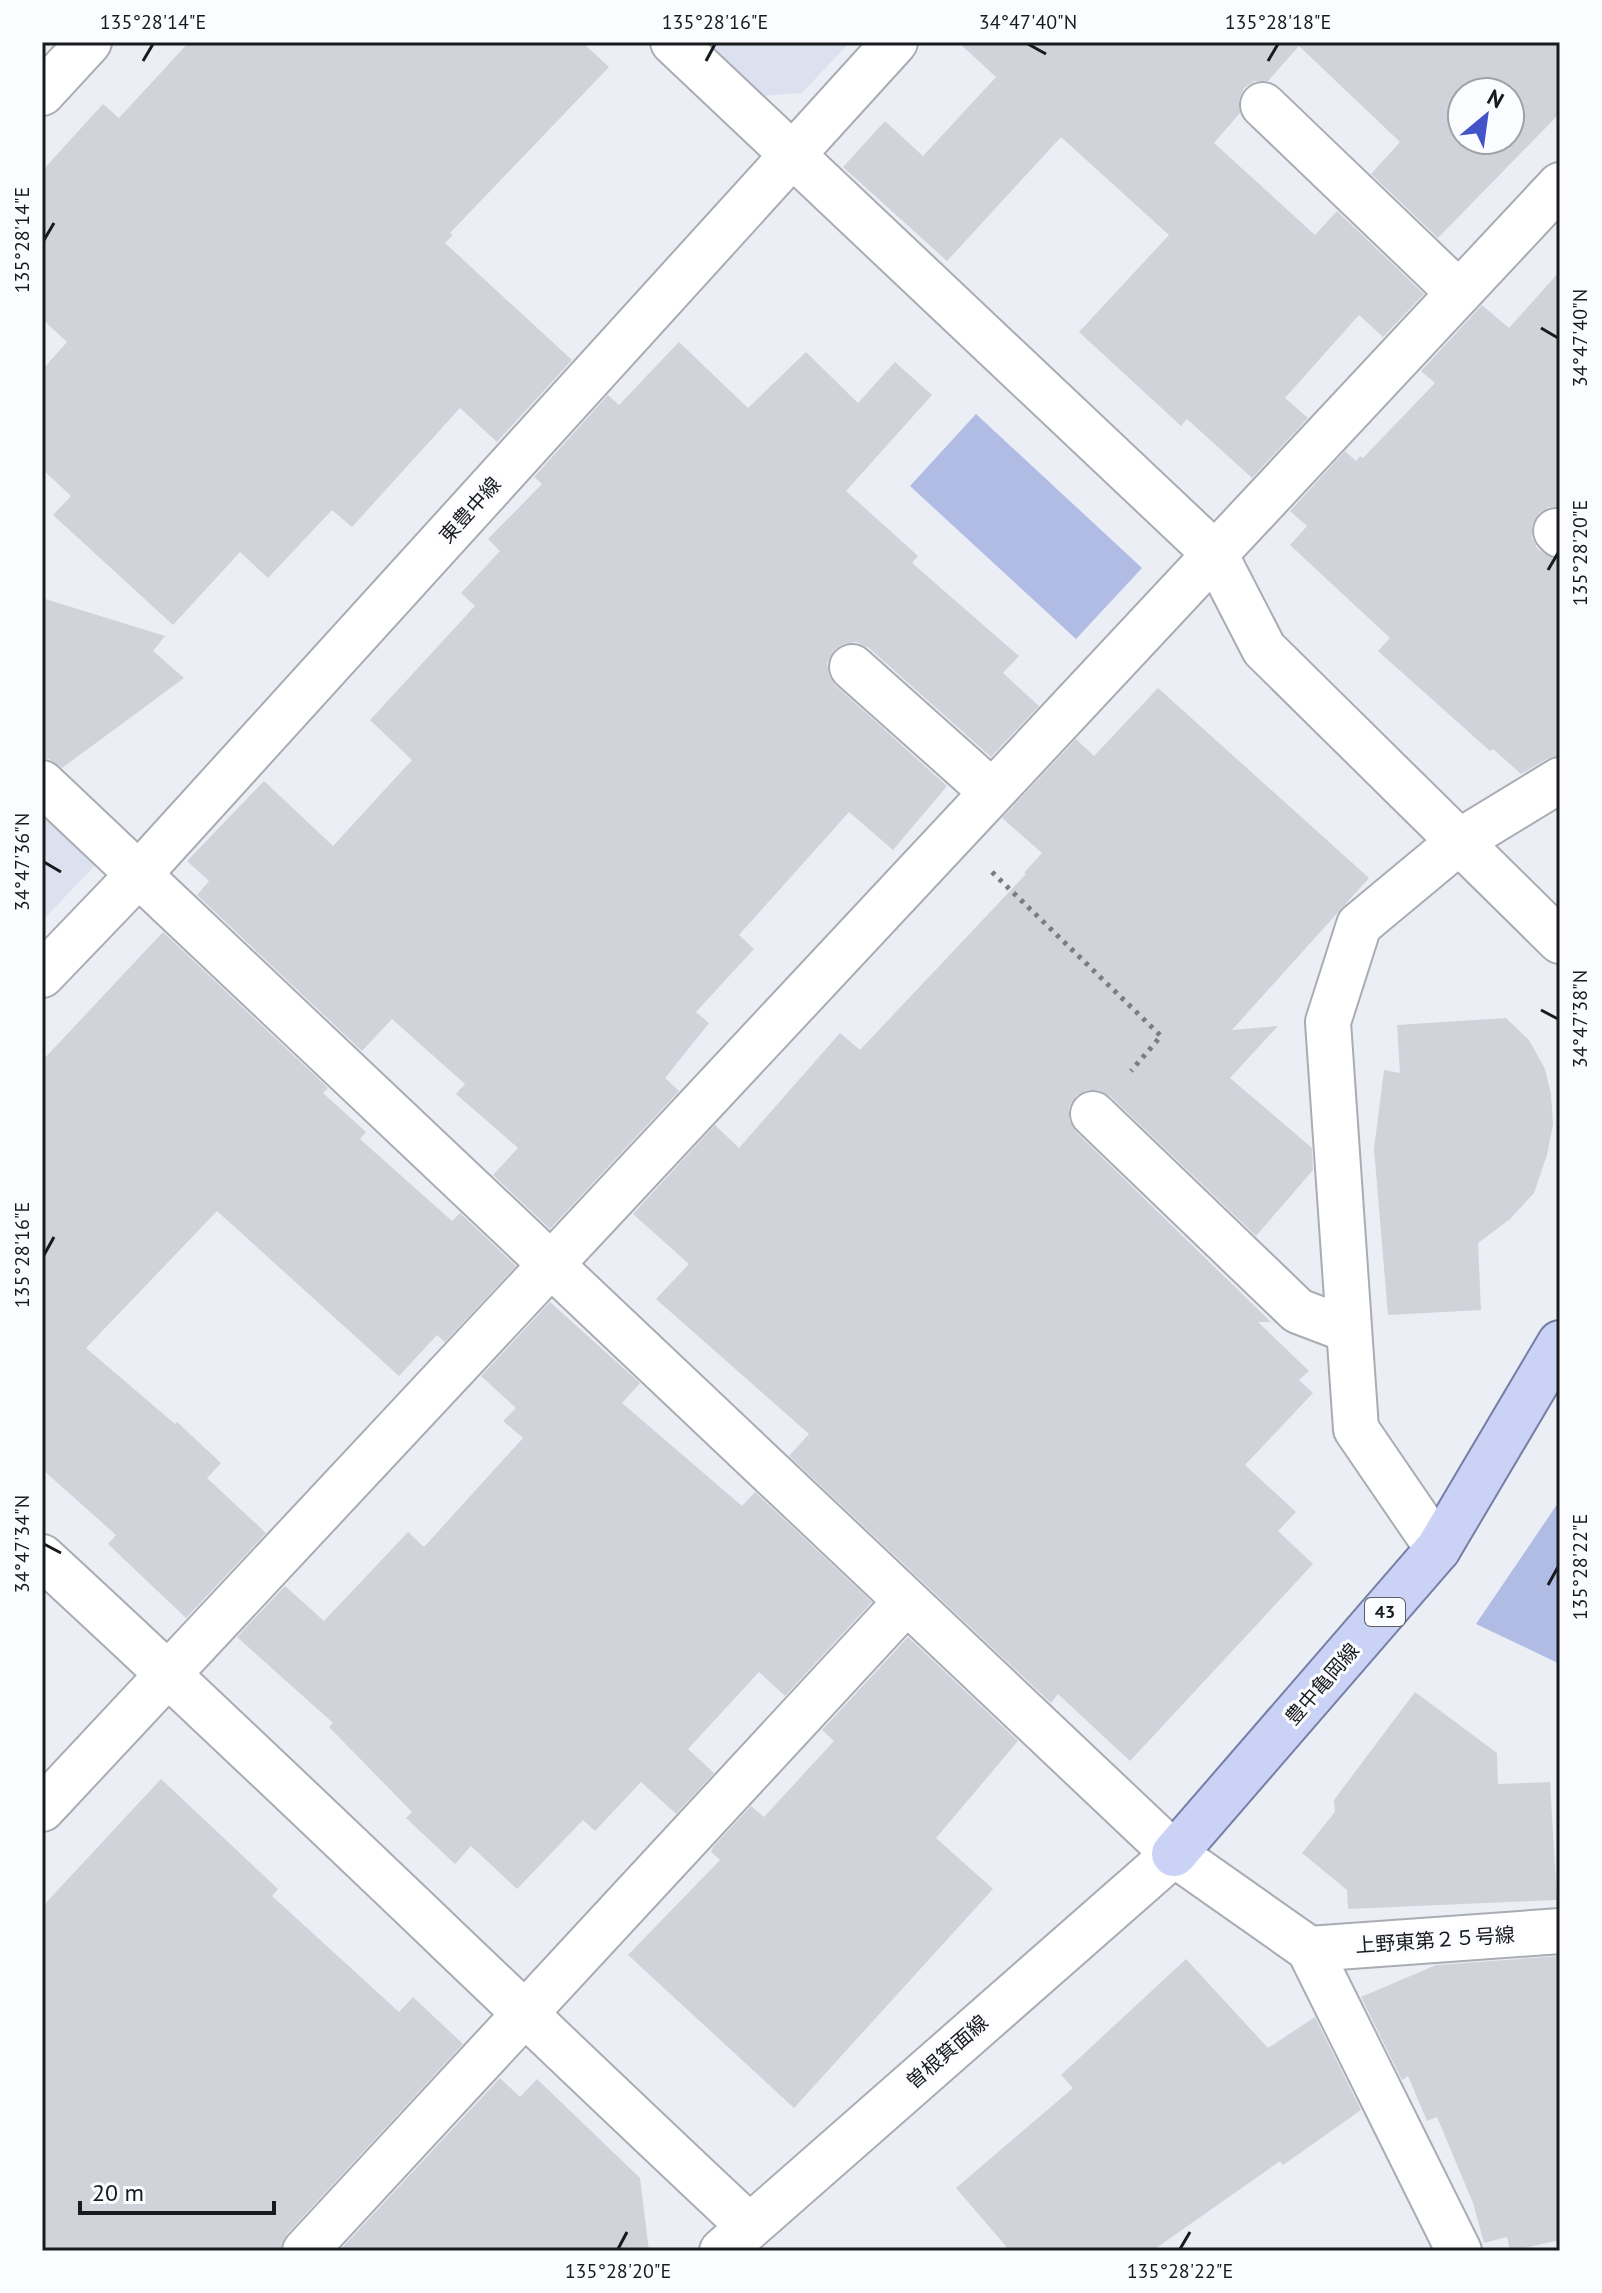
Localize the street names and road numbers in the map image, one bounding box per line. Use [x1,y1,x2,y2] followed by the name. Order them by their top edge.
[434,472,506,548] street label: 東豊中線
[1365,1598,1405,1626] road number: 43
[1279,1638,1365,1730] street label: 豊中亀岡線
[1354,1921,1516,1959] street label: 上野東第２５号線
[901,2009,993,2095] street label: 曽根箕面線

